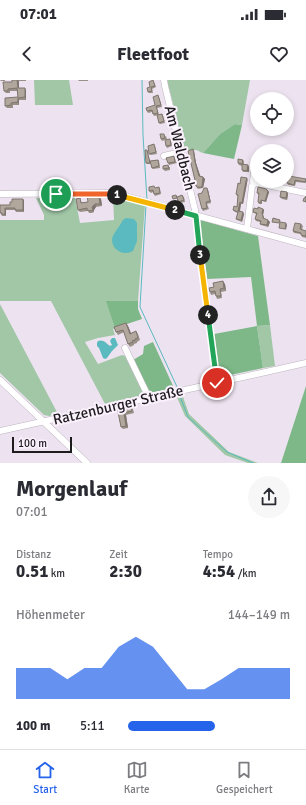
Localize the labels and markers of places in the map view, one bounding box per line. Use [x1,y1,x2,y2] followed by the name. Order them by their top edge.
[39,177,73,211] pin
[107,185,127,205] pin: 1
[165,200,185,220] pin: 2
[190,245,210,265] pin: 3
[198,305,218,325] pin: 4
[200,366,234,400] pin

